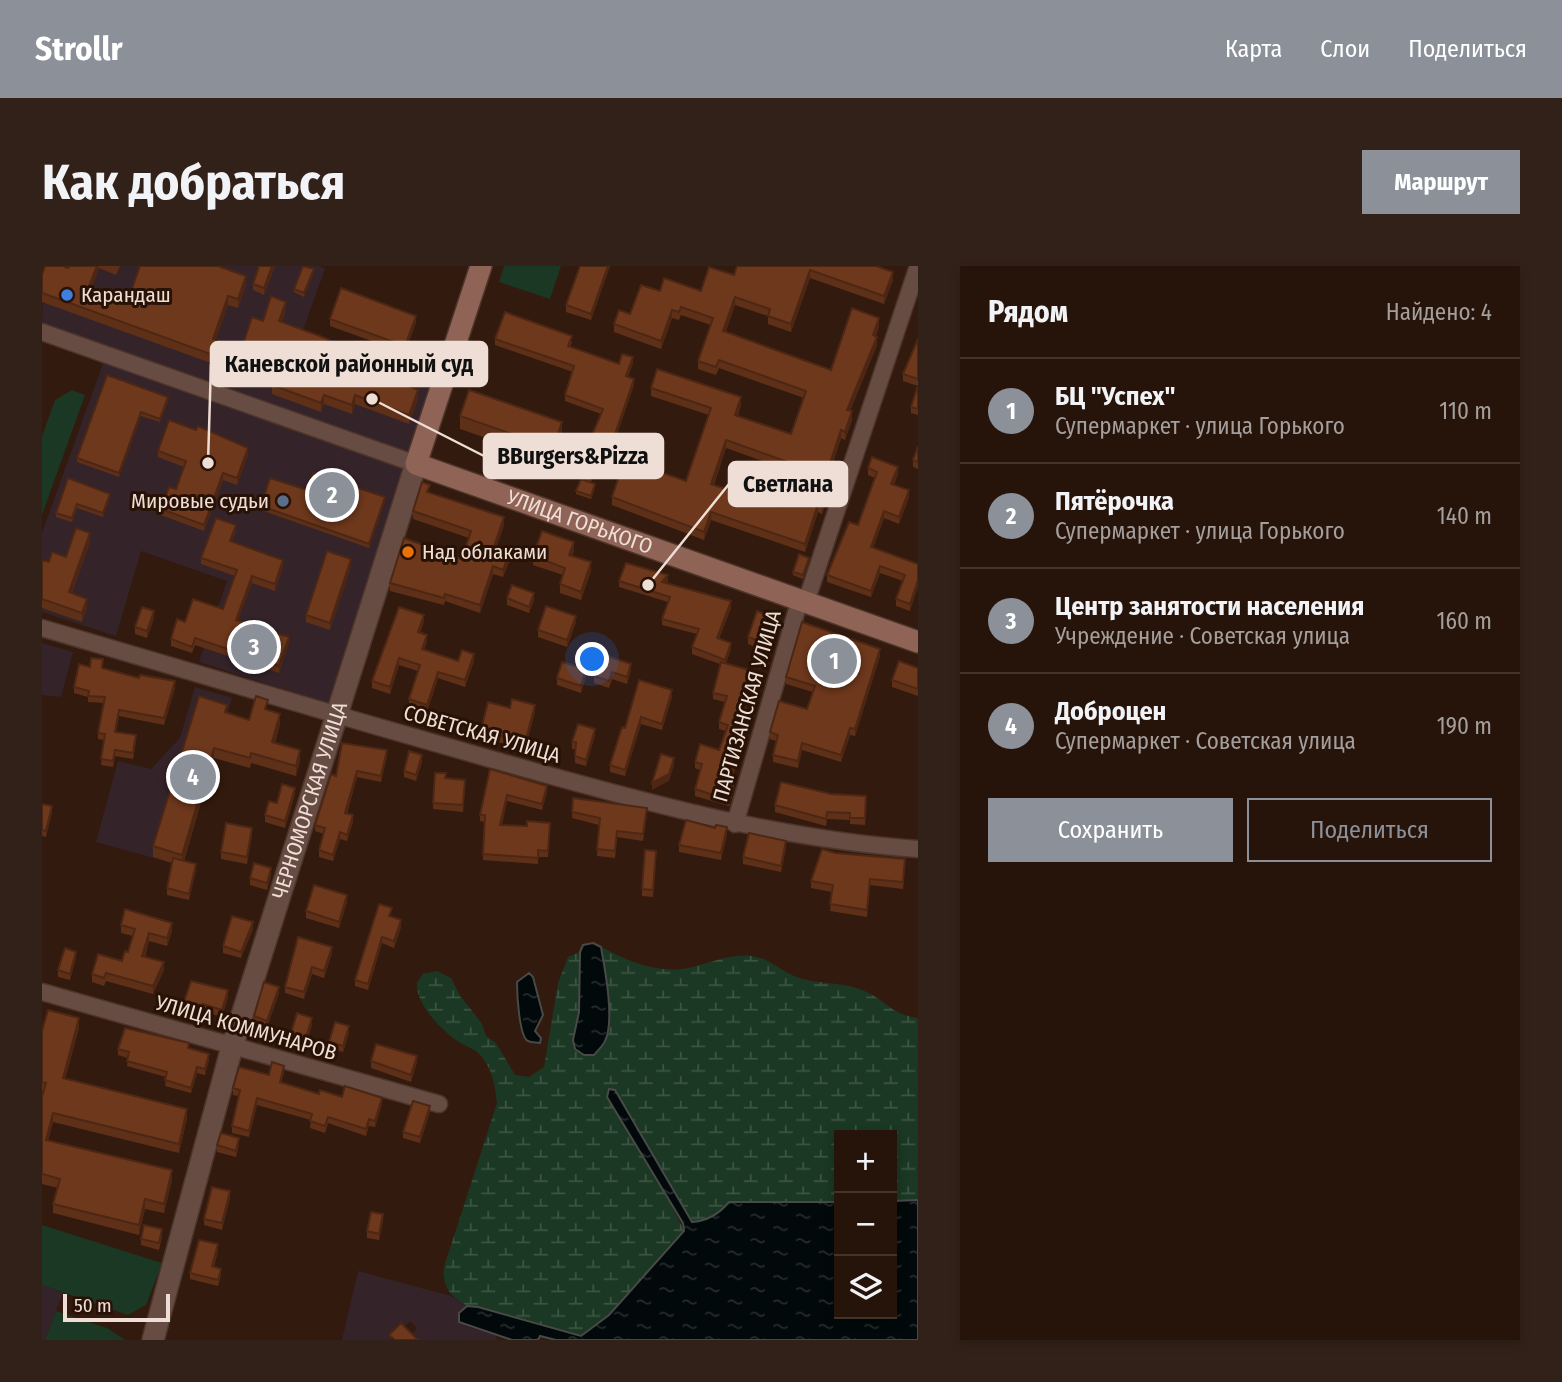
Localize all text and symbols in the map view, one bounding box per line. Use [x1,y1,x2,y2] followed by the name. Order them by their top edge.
[35,29,123,69] text: Strollr
[1225,35,1282,63] text: Карта
[1320,35,1370,63] text: Слои
[1408,35,1527,63] text: Поделиться
[1362,150,1520,214] button: Маршрут
[42,153,345,212] text: Как добраться
[81,282,171,308] place label: Карандаш
[59,287,75,303] marker: Карандаш
[988,294,1068,330] text: Рядом
[1386,298,1492,326] text: Найдено: 4
[211,342,487,386] callout: Каневской районный суд
[225,350,474,378] text: Каневской районный суд
[1055,381,1175,412] text: БЦ "Успех"
[1006,397,1016,425] text: 1
[1439,397,1492,425] text: 110 m
[1055,412,1345,440] text: Супермаркет · улица Горького
[484,434,663,478] callout: BBurgers&Pizza
[497,442,649,470] text: BBurgers&Pizza
[729,462,847,506] callout: Светлана
[309,469,355,521] pin: 2
[743,470,833,498] text: Светлана
[502,484,656,560] street label: УЛИЦА ГОРЬКОГО
[1055,486,1174,517] text: Пятёрочка
[131,488,269,514] place label: Мировые судьи
[275,493,291,509] marker: Мировые судьи
[1006,502,1016,530] text: 2
[1437,502,1492,530] text: 140 m
[1055,517,1345,545] text: Супермаркет · улица Горького
[422,539,547,565] place label: Над облаками
[400,544,416,560] marker: Над облаками
[1055,591,1364,622] text: Центр занятости населения
[707,607,787,805] street label: ПАРТИЗАНСКАЯ УЛИЦА
[1006,607,1016,635] text: 3
[1437,607,1492,635] text: 160 m
[231,621,277,673] pin: 3
[1055,622,1350,650] text: Учреждение · Советская улица
[811,635,857,687] pin: 1
[575,642,609,676] your location
[1055,696,1166,727] text: Доброцен
[267,699,353,902] street label: ЧЕРНОМОРСКАЯ УЛИЦА
[401,699,563,769] street label: СОВЕТСКАЯ УЛИЦА
[1005,712,1017,740] text: 4
[1437,712,1492,740] text: 190 m
[1055,727,1356,755] text: Супермаркет · Советская улица
[170,751,216,803] pin: 4
[988,798,1233,862] button: Сохранить
[1247,798,1492,862] button: Поделиться
[152,989,339,1066] street label: УЛИЦА КОММУНАРОВ
[834,1130,897,1319] map controls
[834,1130,897,1193] button: +
[834,1193,897,1256] button: −
[834,1256,897,1319] button: layers
[63,1291,170,1323] scale bar
[74,1294,112,1317] text: 50 m

